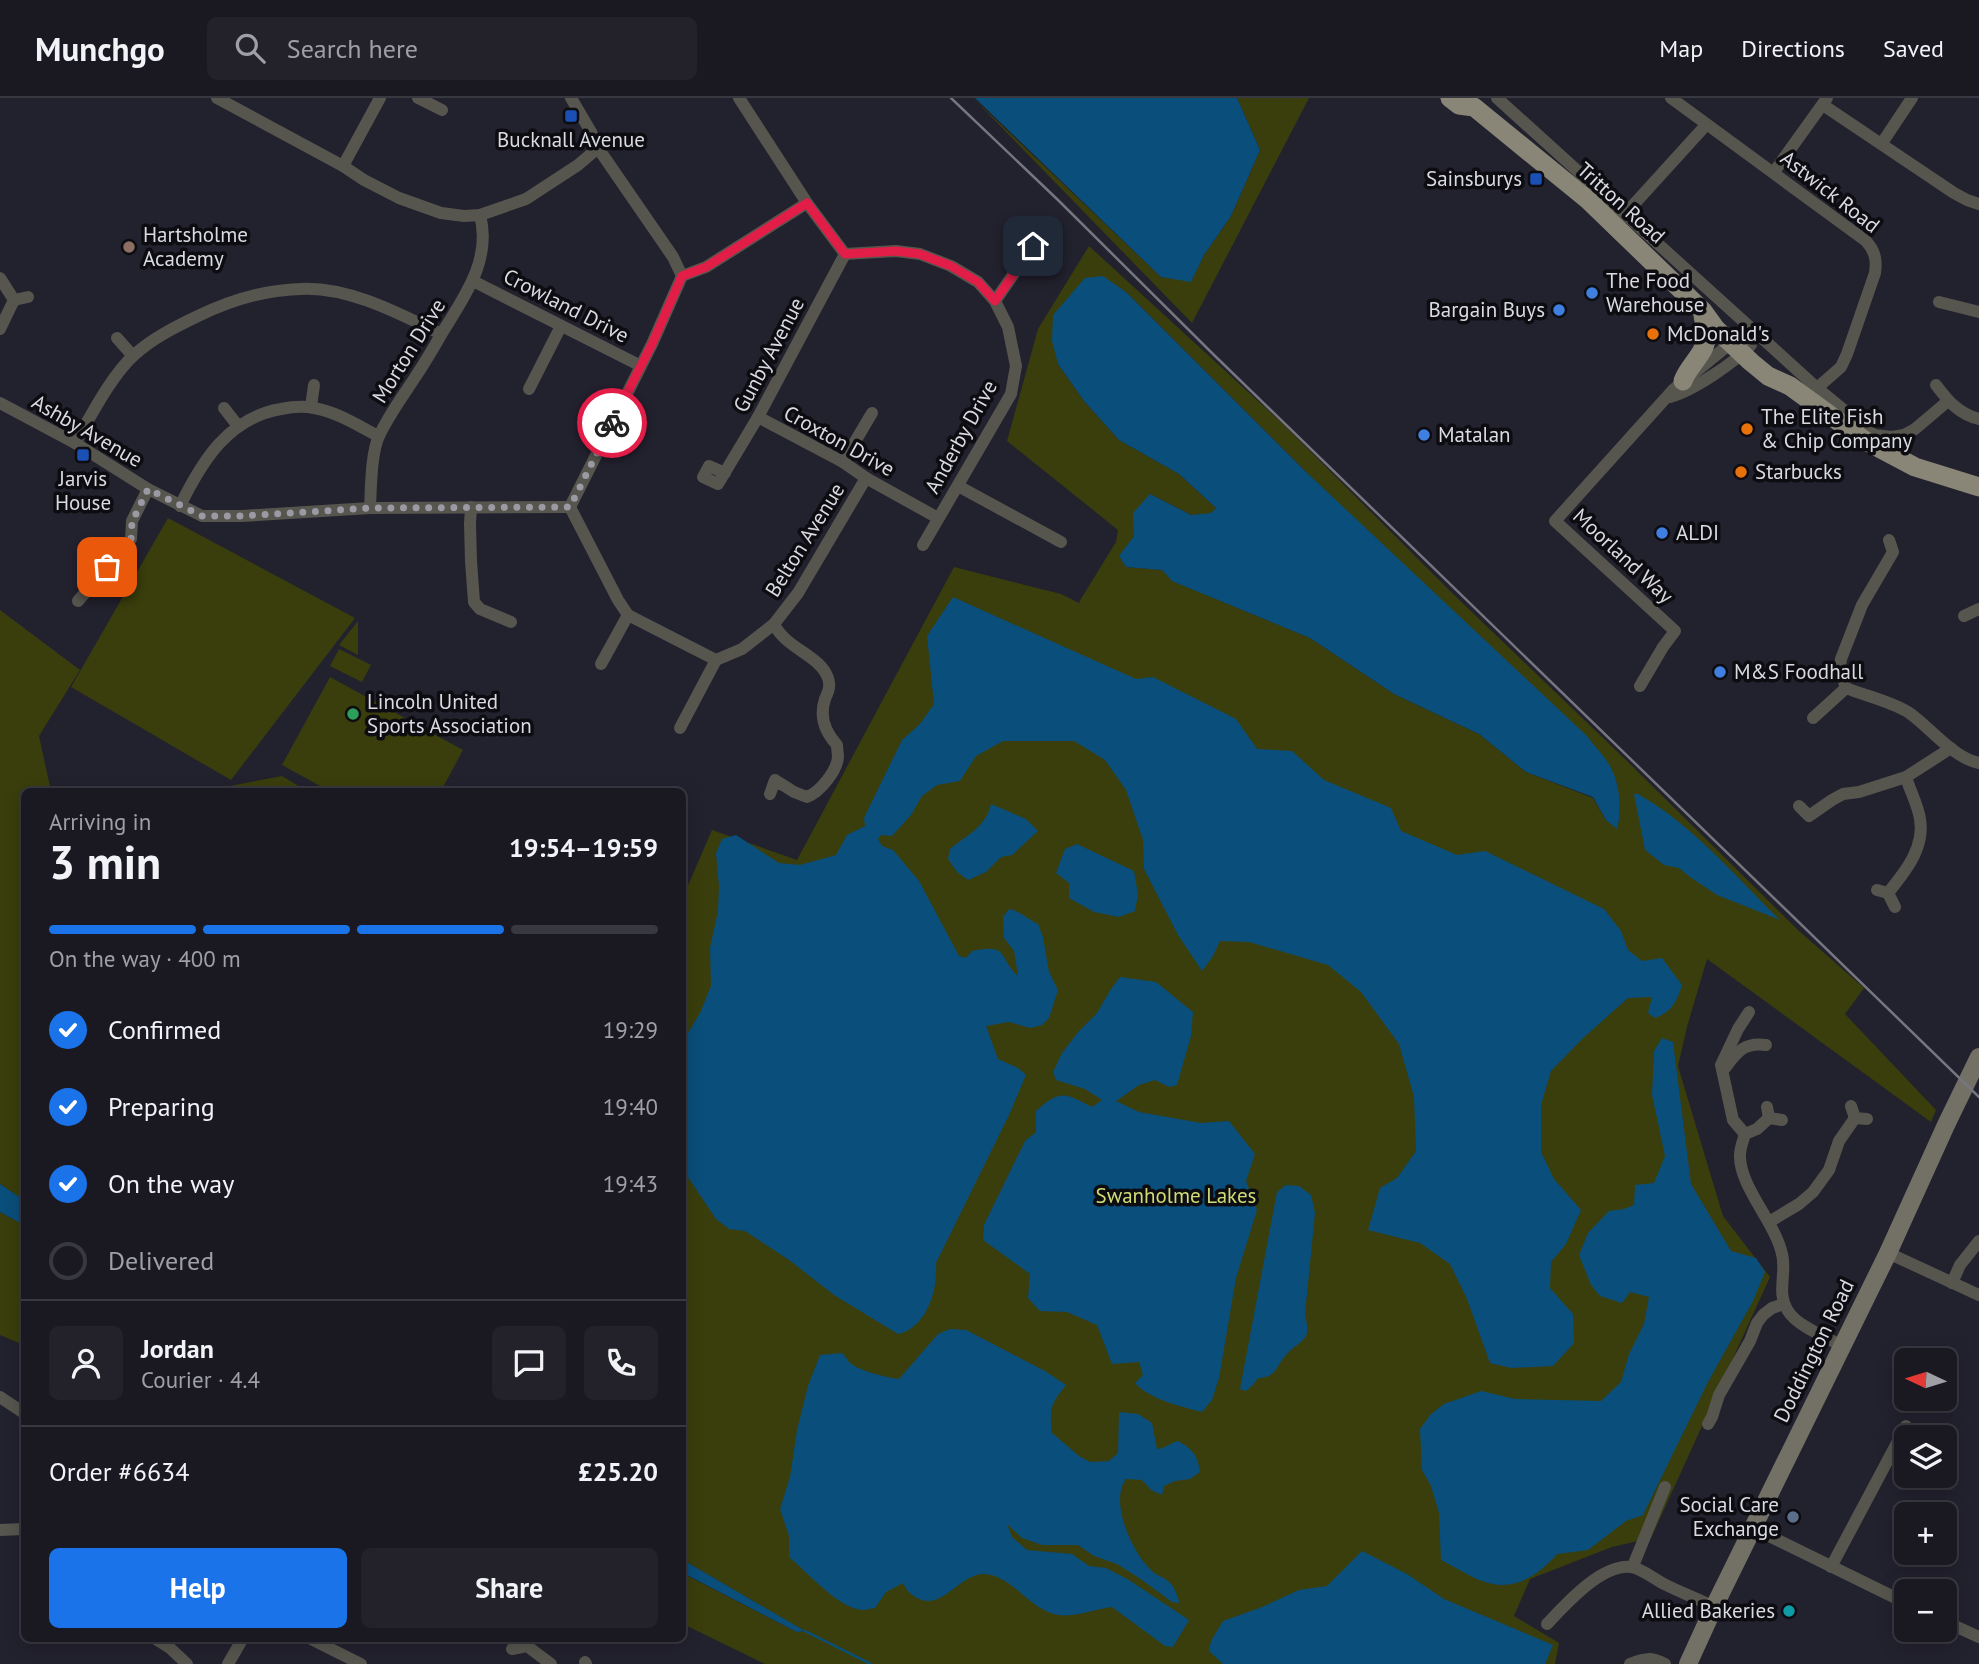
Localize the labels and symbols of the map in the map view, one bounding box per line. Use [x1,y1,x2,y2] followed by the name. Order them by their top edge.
[563,108,579,124] marker: Bucknall Avenue
[497,126,645,153] place label: Bucknall Avenue
[1775,145,1885,239] street label: Astwick Road
[1572,156,1671,249] street label: Tritton Road
[1426,165,1522,192] place label: Sainsburys
[1528,171,1544,187] marker: Sainsburys
[1003,216,1063,276] pin
[143,221,248,272] place label: Hartsholme Academy
[121,239,137,255] marker: Hartsholme Academy
[499,262,634,349] street label: Crowland Drive
[1606,267,1704,318] place label: The Food Warehouse
[1584,285,1600,301] marker: The Food Warehouse
[727,293,810,417] street label: Gunby Avenue
[366,294,451,408] street label: Morton Drive
[1429,296,1545,323] place label: Bargain Buys
[1551,302,1567,318] marker: Bargain Buys
[1667,320,1770,347] place label: McDonald's
[1645,326,1661,342] marker: McDonald's
[918,375,1003,498] street label: Anderby Drive
[27,388,147,473] street label: Ashby Avenue
[577,388,647,458] courier
[779,399,899,482] street label: Croxton Drive
[1761,403,1913,454] place label: The Elite Fish & Chip Company
[1438,421,1511,448] place label: Matalan
[1739,421,1755,437] marker: The Elite Fish & Chip Company
[1416,427,1432,443] marker: Matalan
[75,447,91,463] marker: Jarvis House
[1755,458,1842,485] place label: Starbucks
[1733,464,1749,480] marker: Starbucks
[55,465,111,516] place label: Jarvis House
[759,478,850,602] street label: Belton Avenue
[1567,502,1679,609] street label: Moorland Way
[1676,519,1719,546] place label: ALDI
[1654,525,1670,541] marker: ALDI
[77,537,137,597] pin
[1734,658,1863,685] place label: M&S Foodhall
[1712,664,1728,680] marker: M&S Foodhall
[367,688,532,739] place label: Lincoln United Sports Association
[345,706,361,722] marker: Lincoln United Sports Association
[1096,1182,1256,1209] park label: Swanholme Lakes
[1767,1275,1860,1427] street label: Doddington Road
[1894,1348,1956,1410] north arrow
[1679,1491,1779,1542] place label: Social Care Exchange
[1785,1509,1801,1525] marker: Social Care Exchange
[1642,1597,1775,1624] place label: Allied Bakeries
[1781,1603,1797,1619] marker: Allied Bakeries

